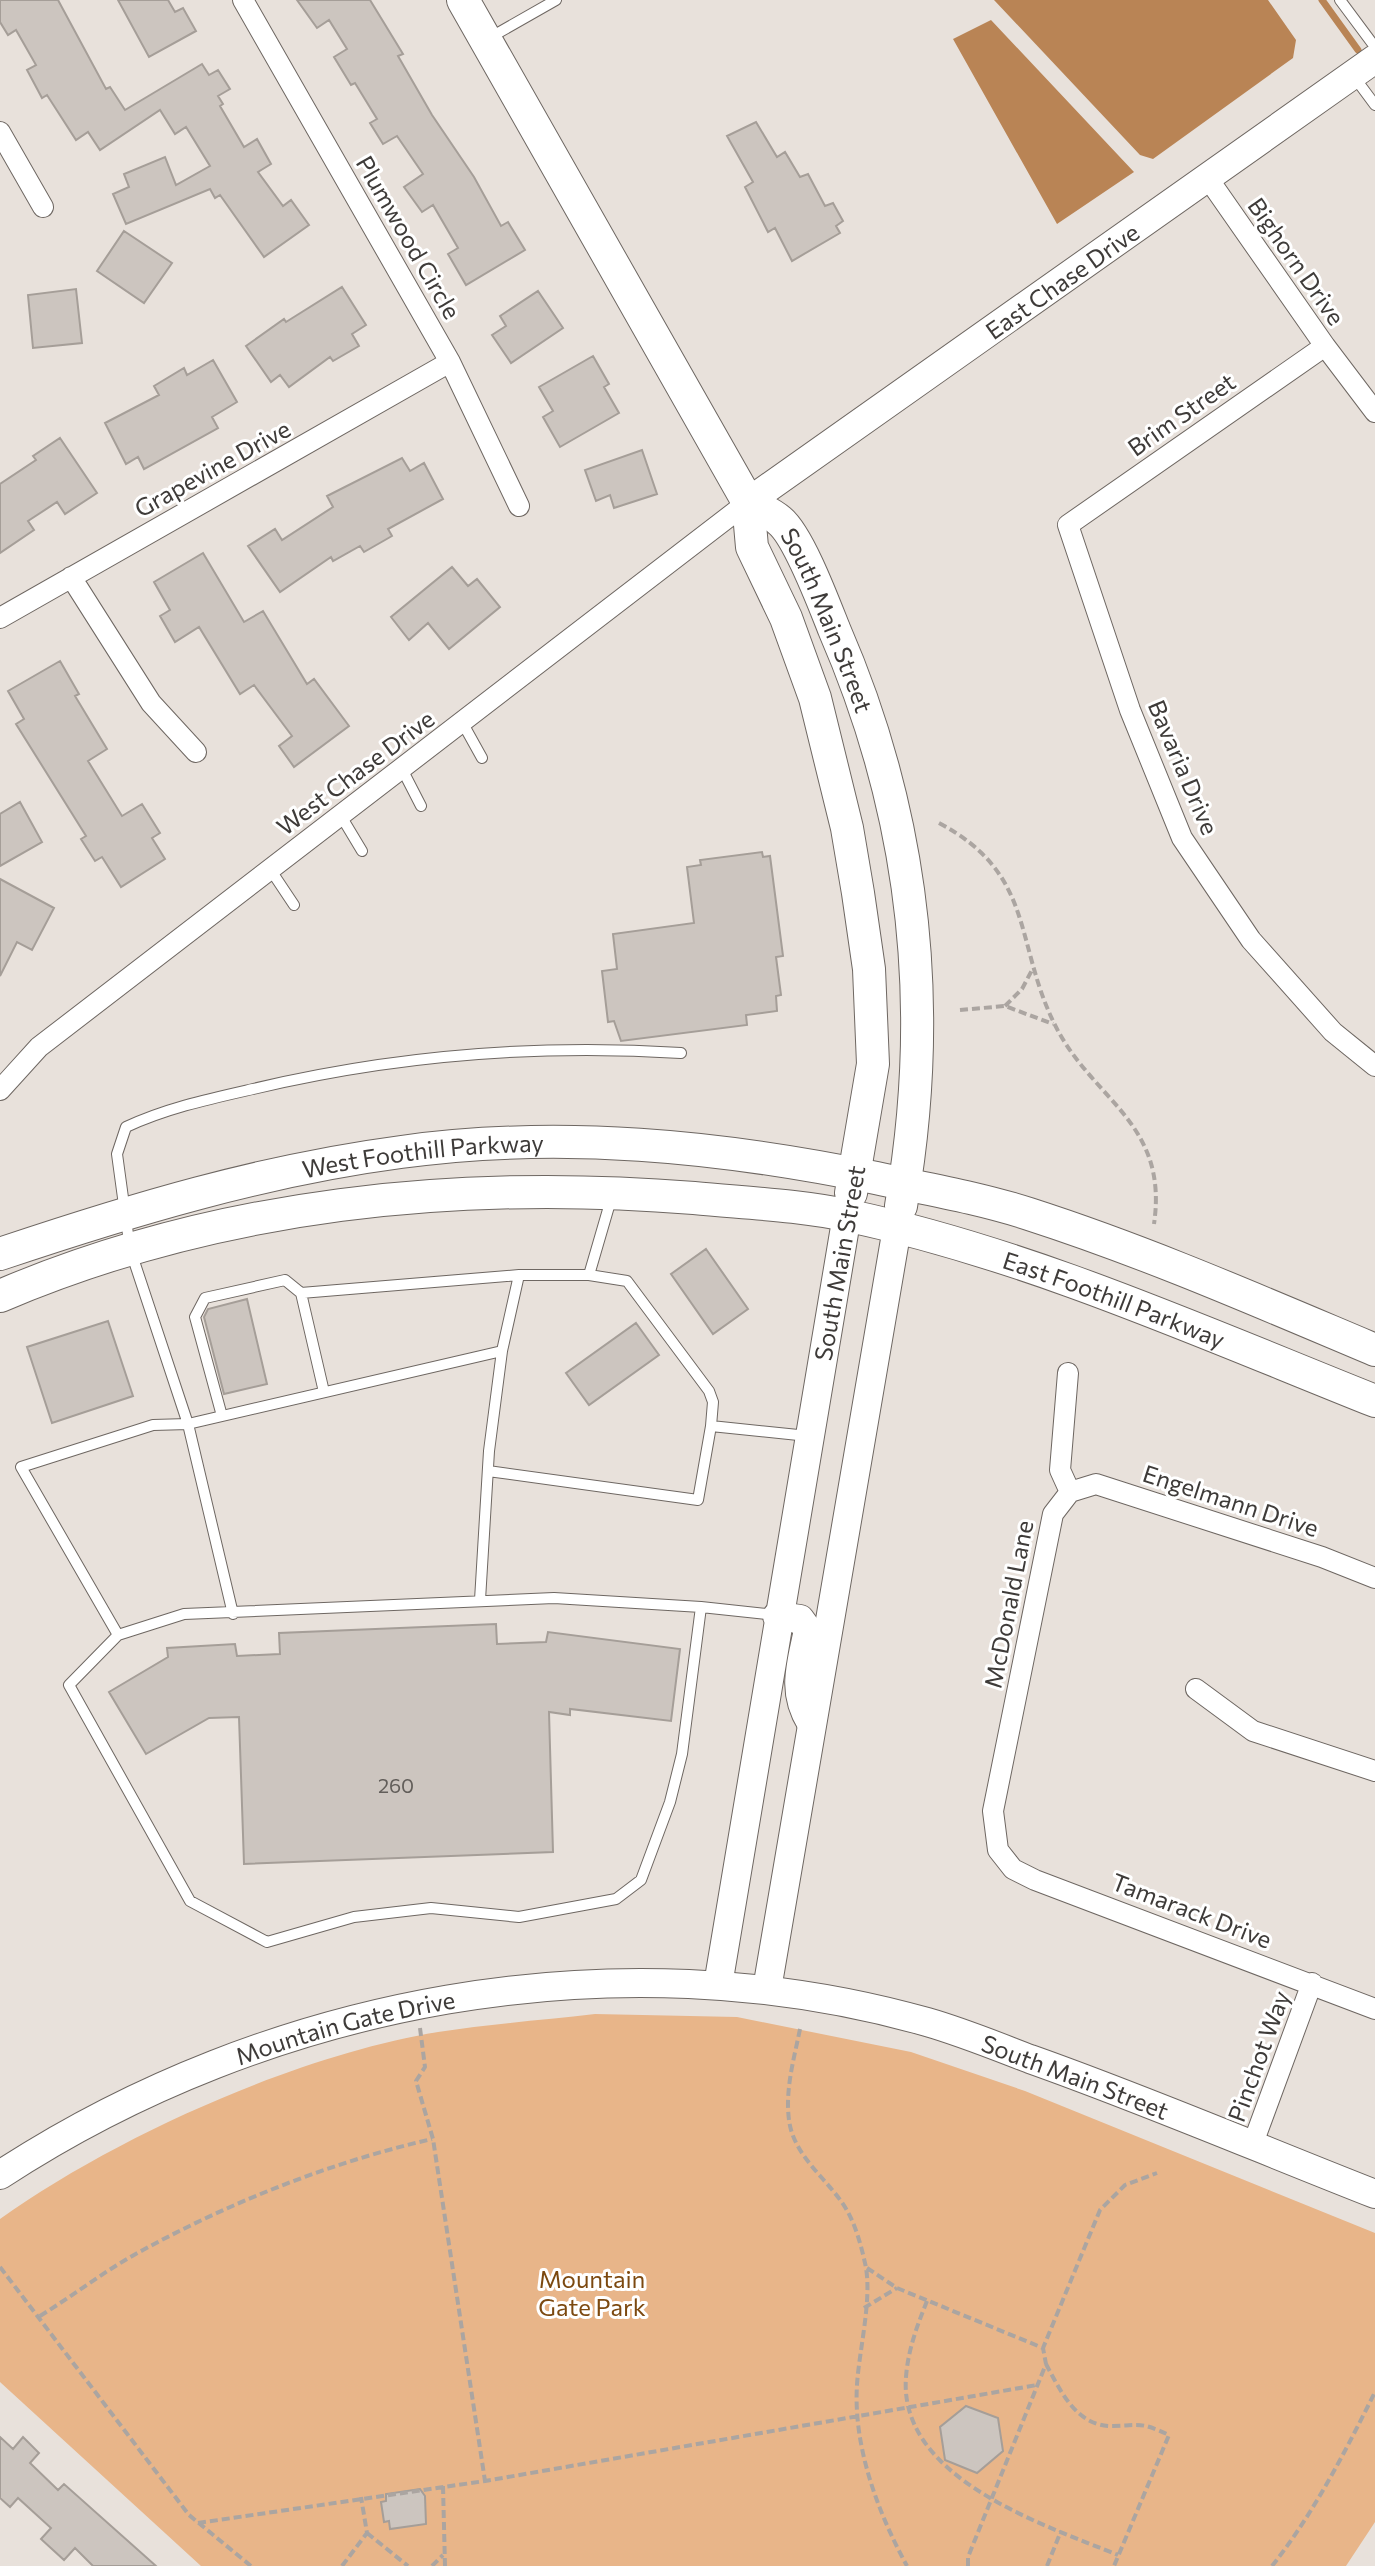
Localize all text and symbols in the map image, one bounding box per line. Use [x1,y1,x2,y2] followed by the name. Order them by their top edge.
[351,150,467,324] street label: Plumwood Circle
[1242,192,1352,330] street label: Bighorn Drive
[979,216,1144,345] street label: East Chase Drive
[1122,366,1240,462] street label: Brim Street
[129,413,295,523] street label: Grapevine Drive
[776,522,880,716] street label: South Main Street
[1143,695,1225,839] street label: Bavaria Drive
[271,703,439,841] street label: West Chase Drive
[300,1127,544,1183] street label: West Foothill Parkway
[808,1163,870,1363] street label: South Main Street
[1000,1244,1229,1353] street label: East Foothill Parkway
[1139,1458,1323,1542] street label: Engelmann Drive
[978,1518,1038,1690] street label: McDonald Lane
[378,1773,414,1797] house number: 260
[1108,1866,1276,1954] street label: Tamarack Drive
[231,1984,457,2070] street label: Mountain Gate Drive
[1221,1987,1295,2125] street label: Pinchot Way
[978,2027,1173,2125] street label: South Main Street
[538,2264,646,2321] park label: Mountain Gate Park

